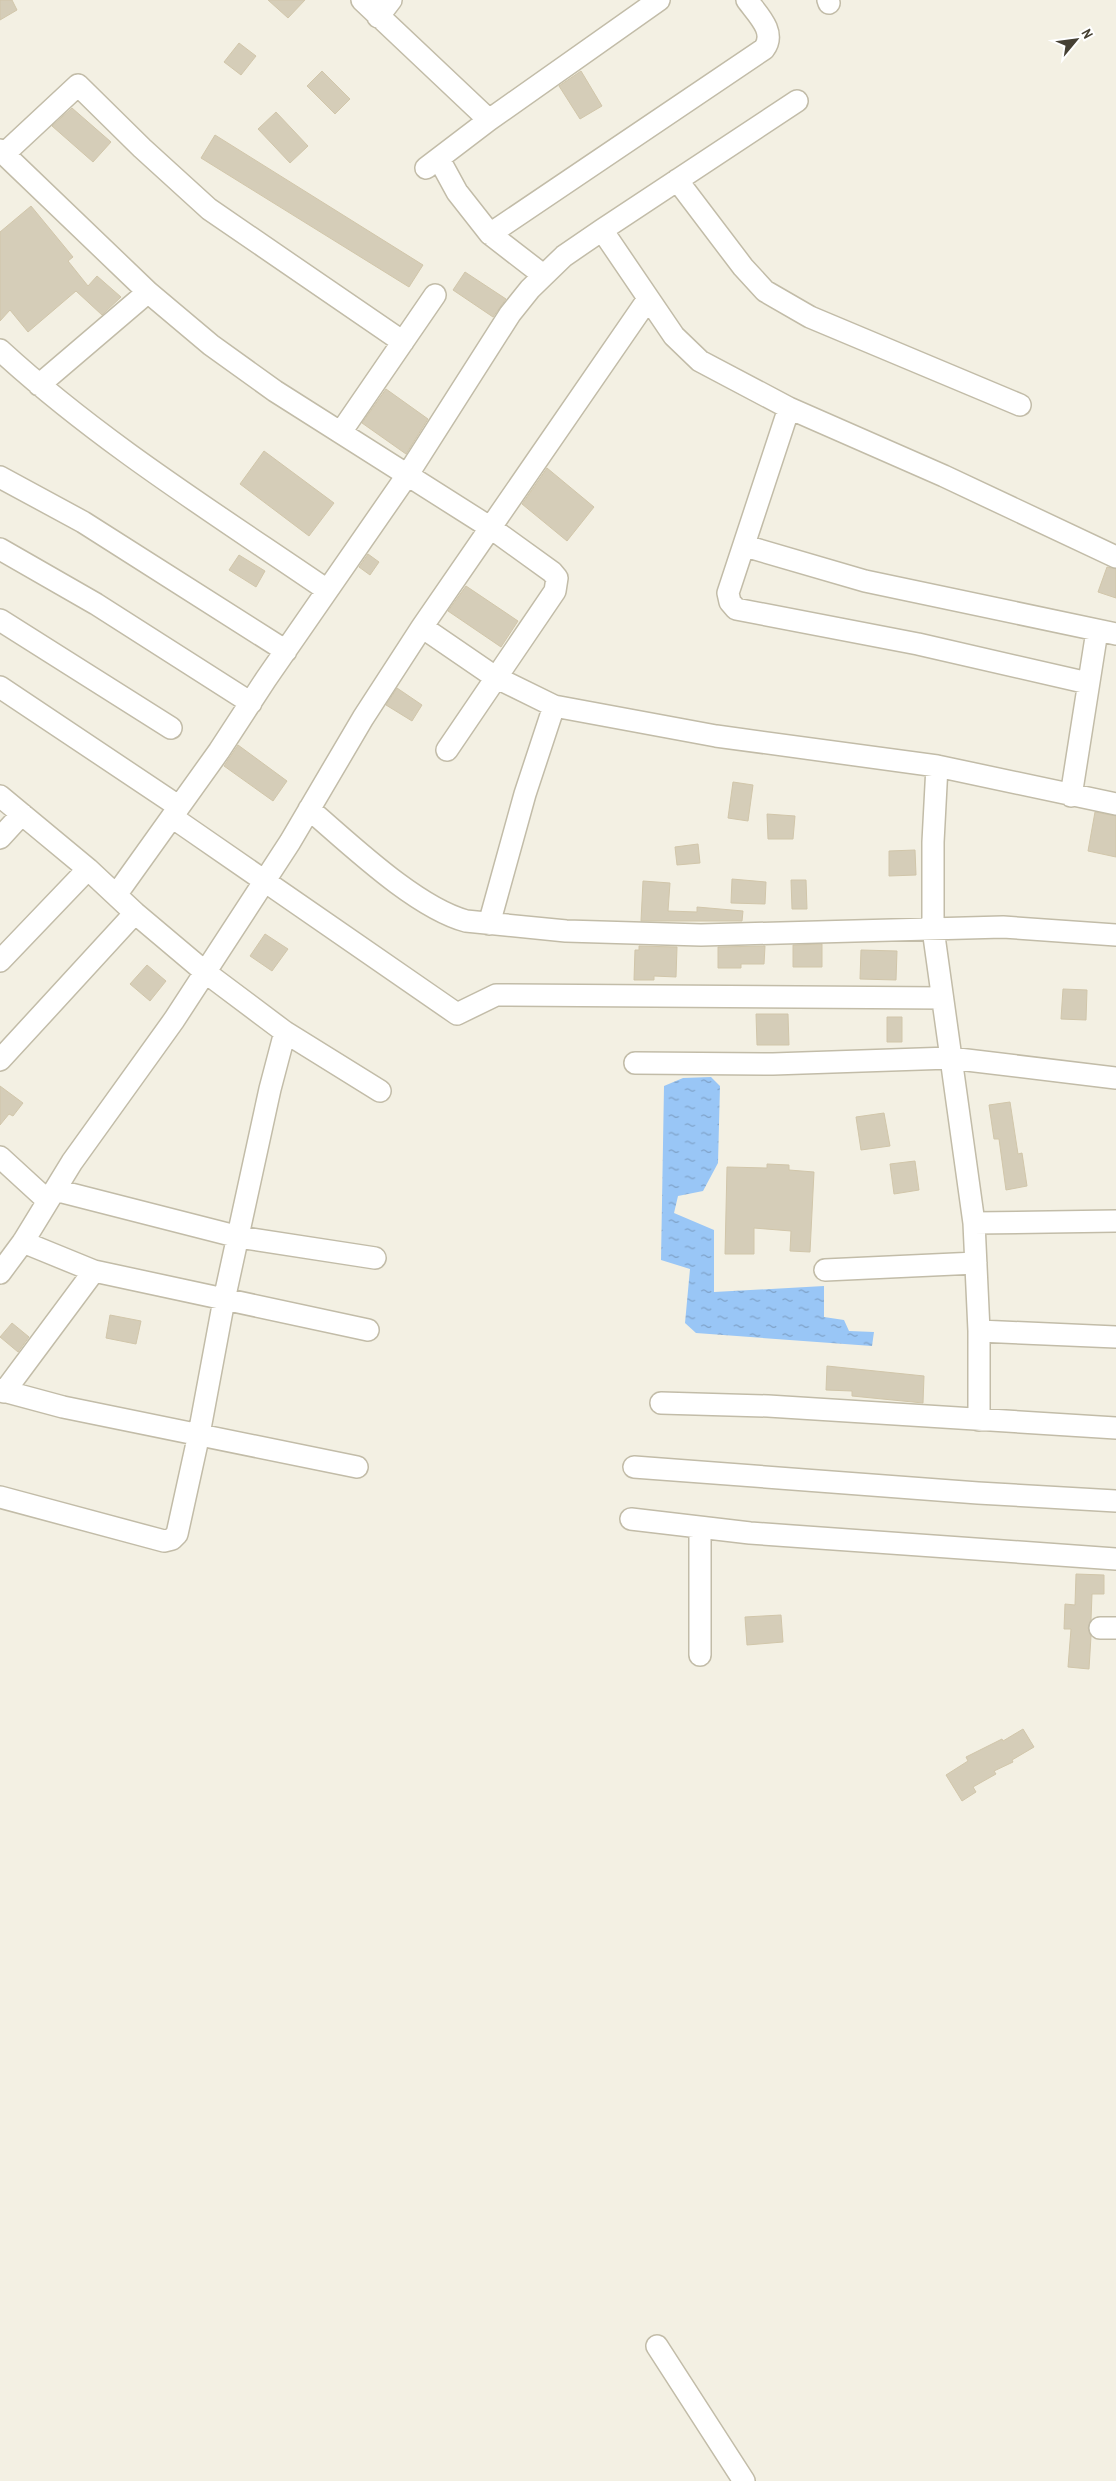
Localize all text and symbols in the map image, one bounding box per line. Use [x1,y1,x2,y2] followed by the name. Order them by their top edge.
[1051,15,1101,65] north arrow
[1077,26,1097,42] text: N

